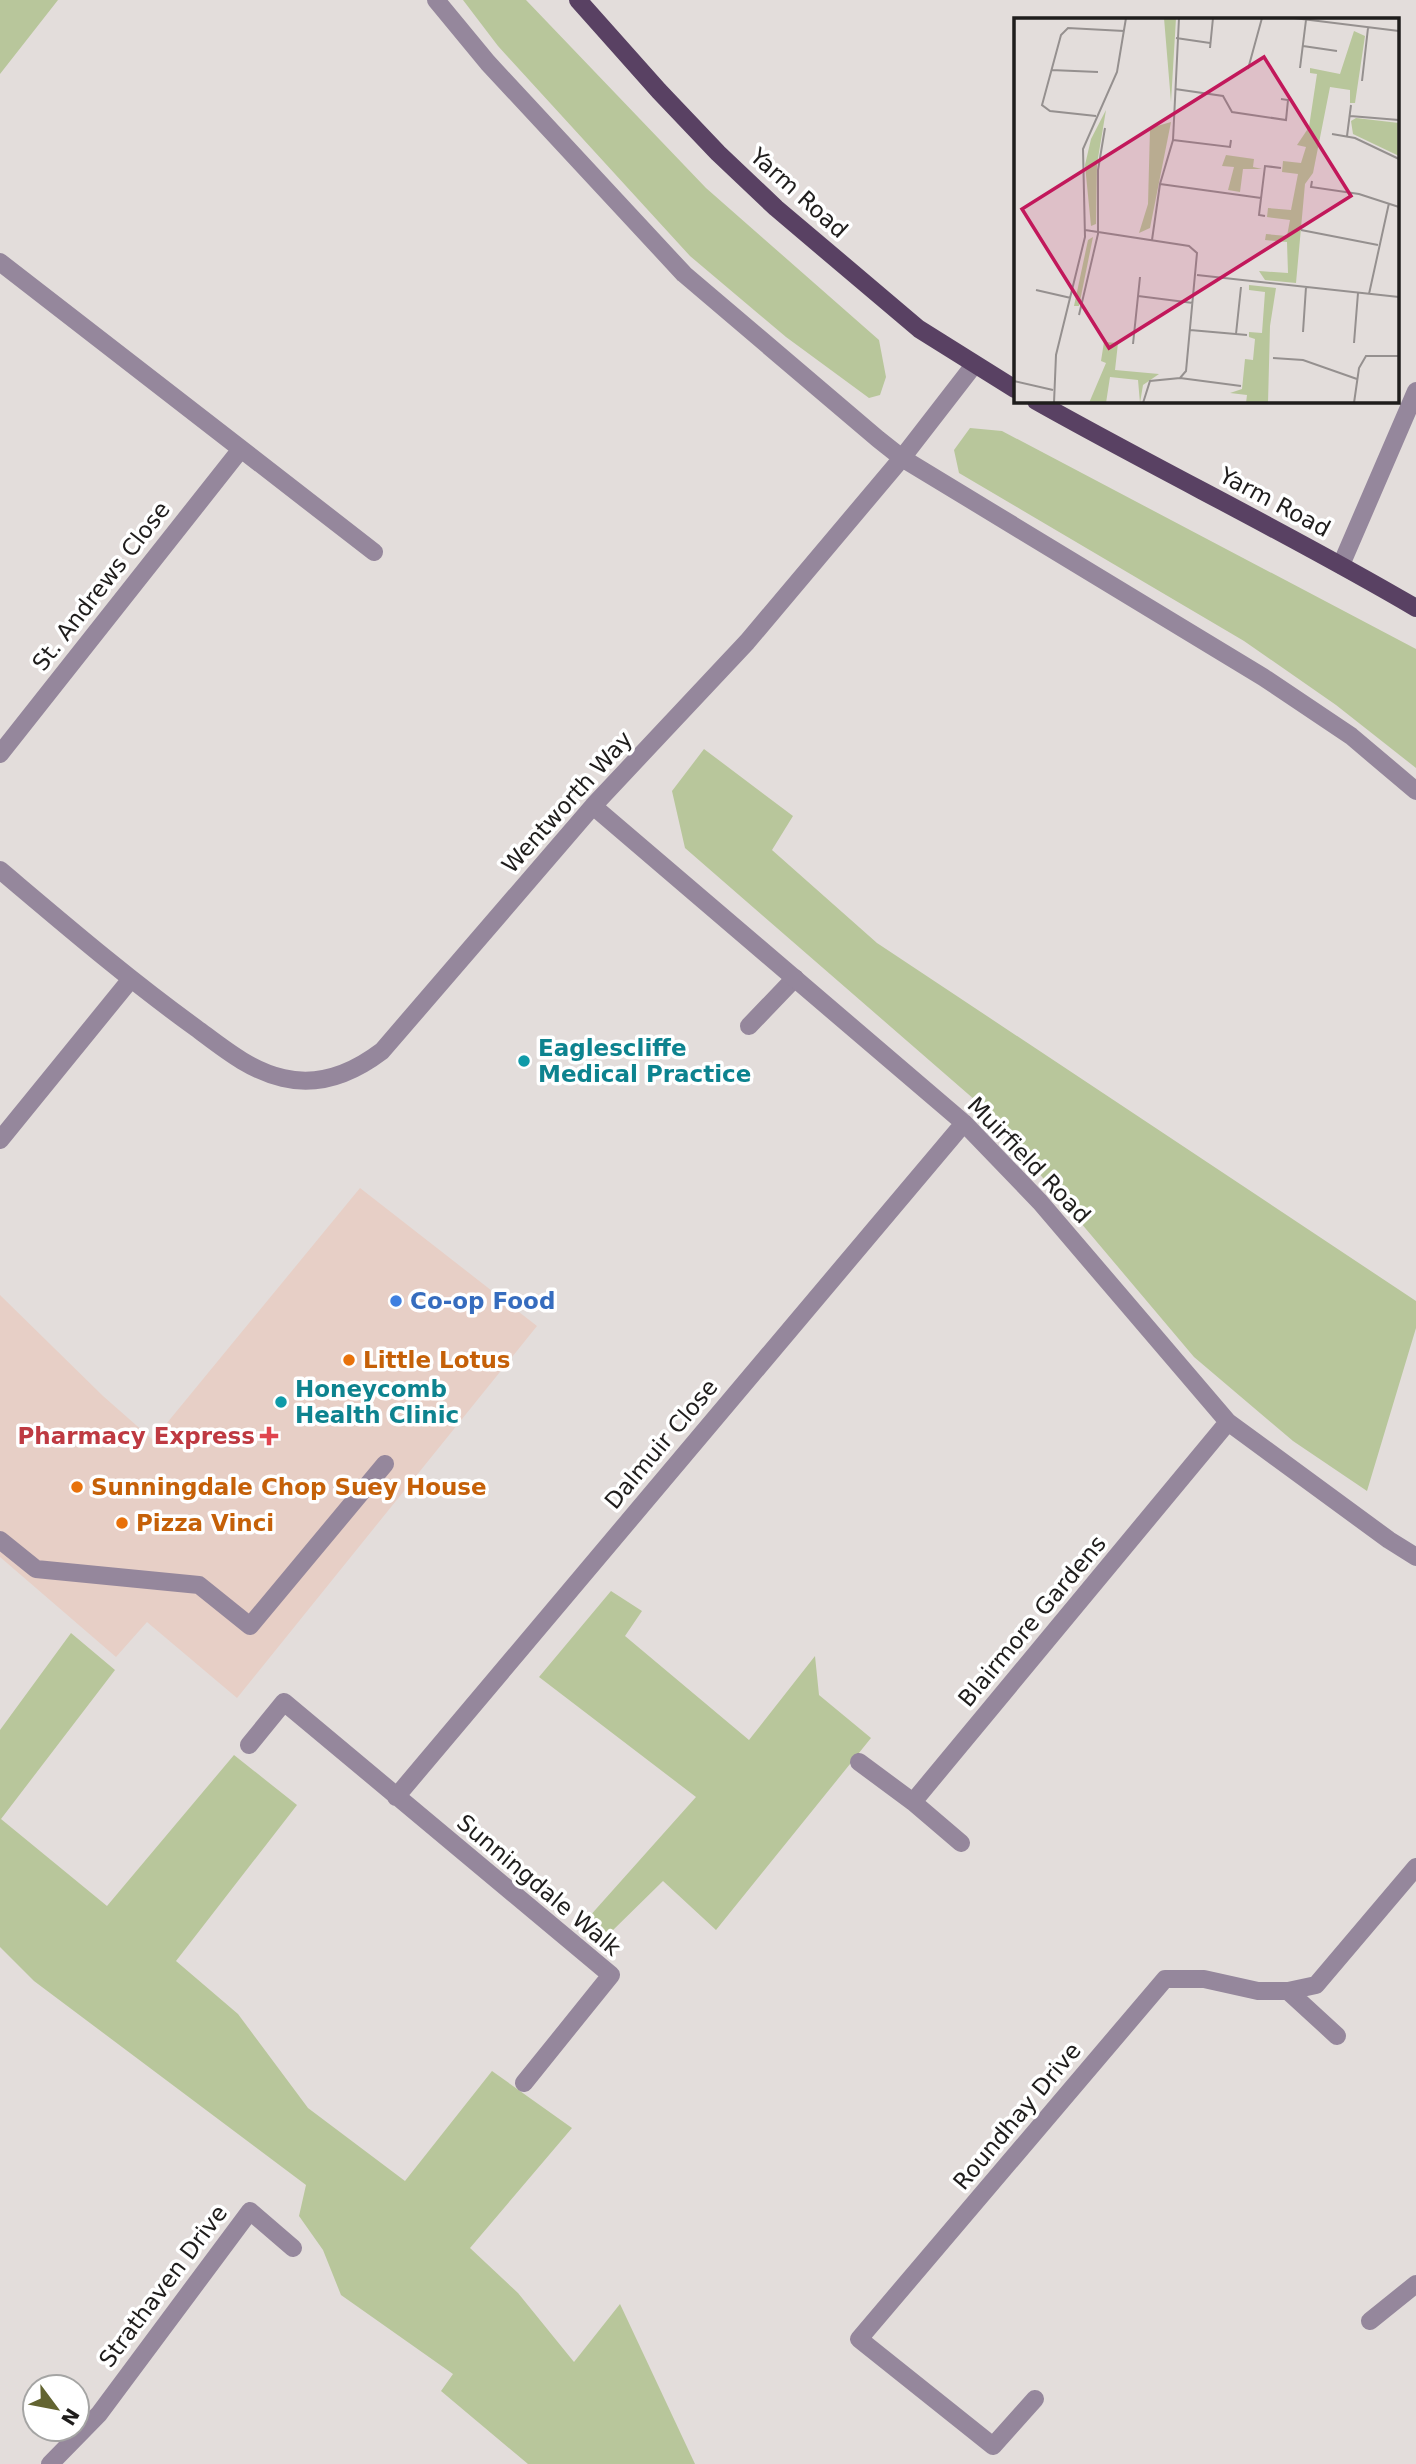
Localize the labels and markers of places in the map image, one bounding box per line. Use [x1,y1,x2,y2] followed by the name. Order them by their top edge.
[538,1035,751,1087] place label: Eaglescliffe Medical Practice
[516,1053,532,1069] marker: Eaglescliffe Medical Practice
[410,1288,555,1314] place label: Co-op Food
[388,1293,404,1309] marker: Co-op Food
[363,1347,511,1373] place label: Little Lotus
[341,1352,357,1368] marker: Little Lotus
[295,1376,459,1428] place label: Honeycomb Health Clinic
[273,1394,289,1410] marker: Honeycomb Health Clinic
[17,1423,255,1449] place label: Pharmacy Express
[261,1428,277,1444] marker: Pharmacy Express
[91,1474,487,1500] place label: Sunningdale Chop Suey House
[69,1479,85,1495] marker: Sunningdale Chop Suey House
[136,1510,274,1536] place label: Pizza Vinci
[114,1515,130,1531] marker: Pizza Vinci

